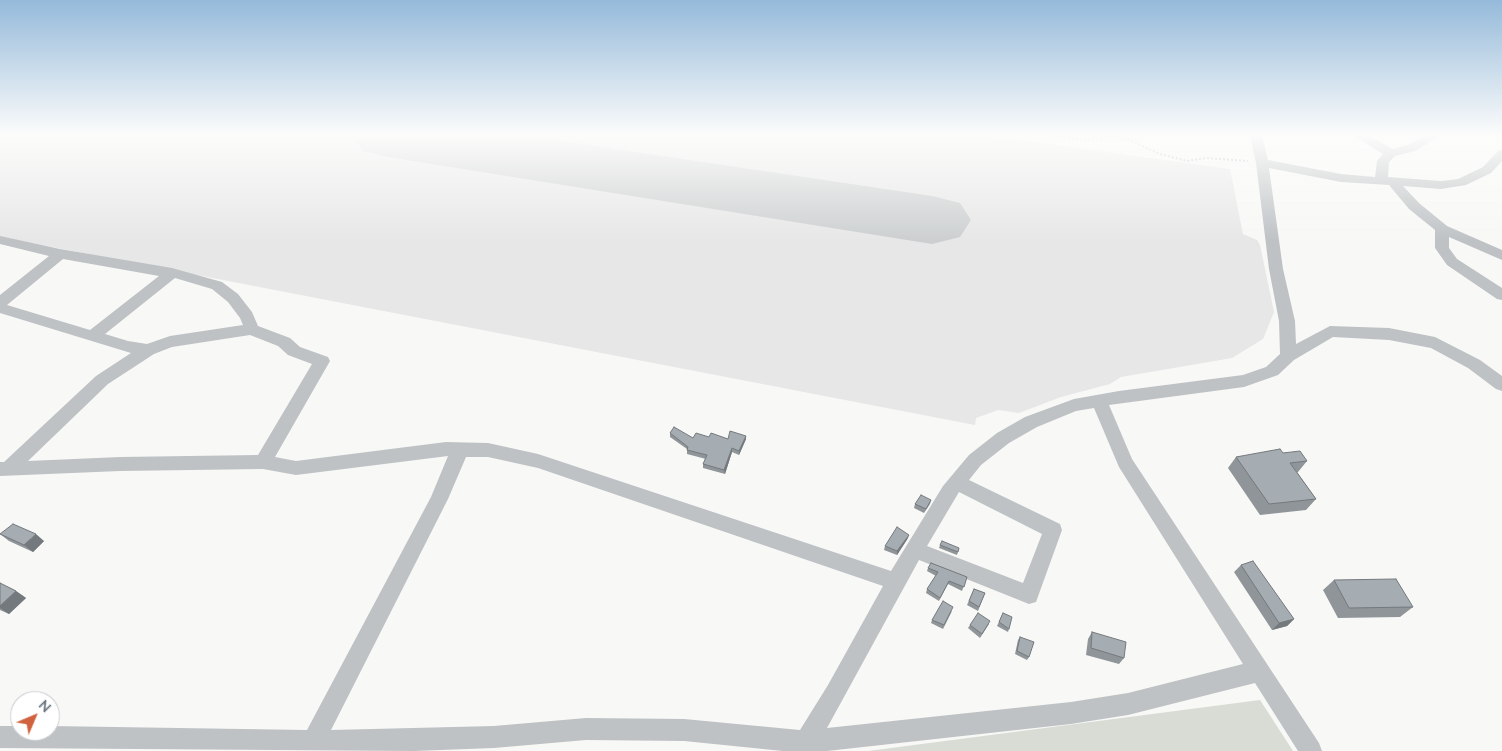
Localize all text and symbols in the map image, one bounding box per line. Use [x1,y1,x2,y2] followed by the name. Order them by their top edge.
[10,691,60,741] north arrow
[35,696,55,716] text: N

